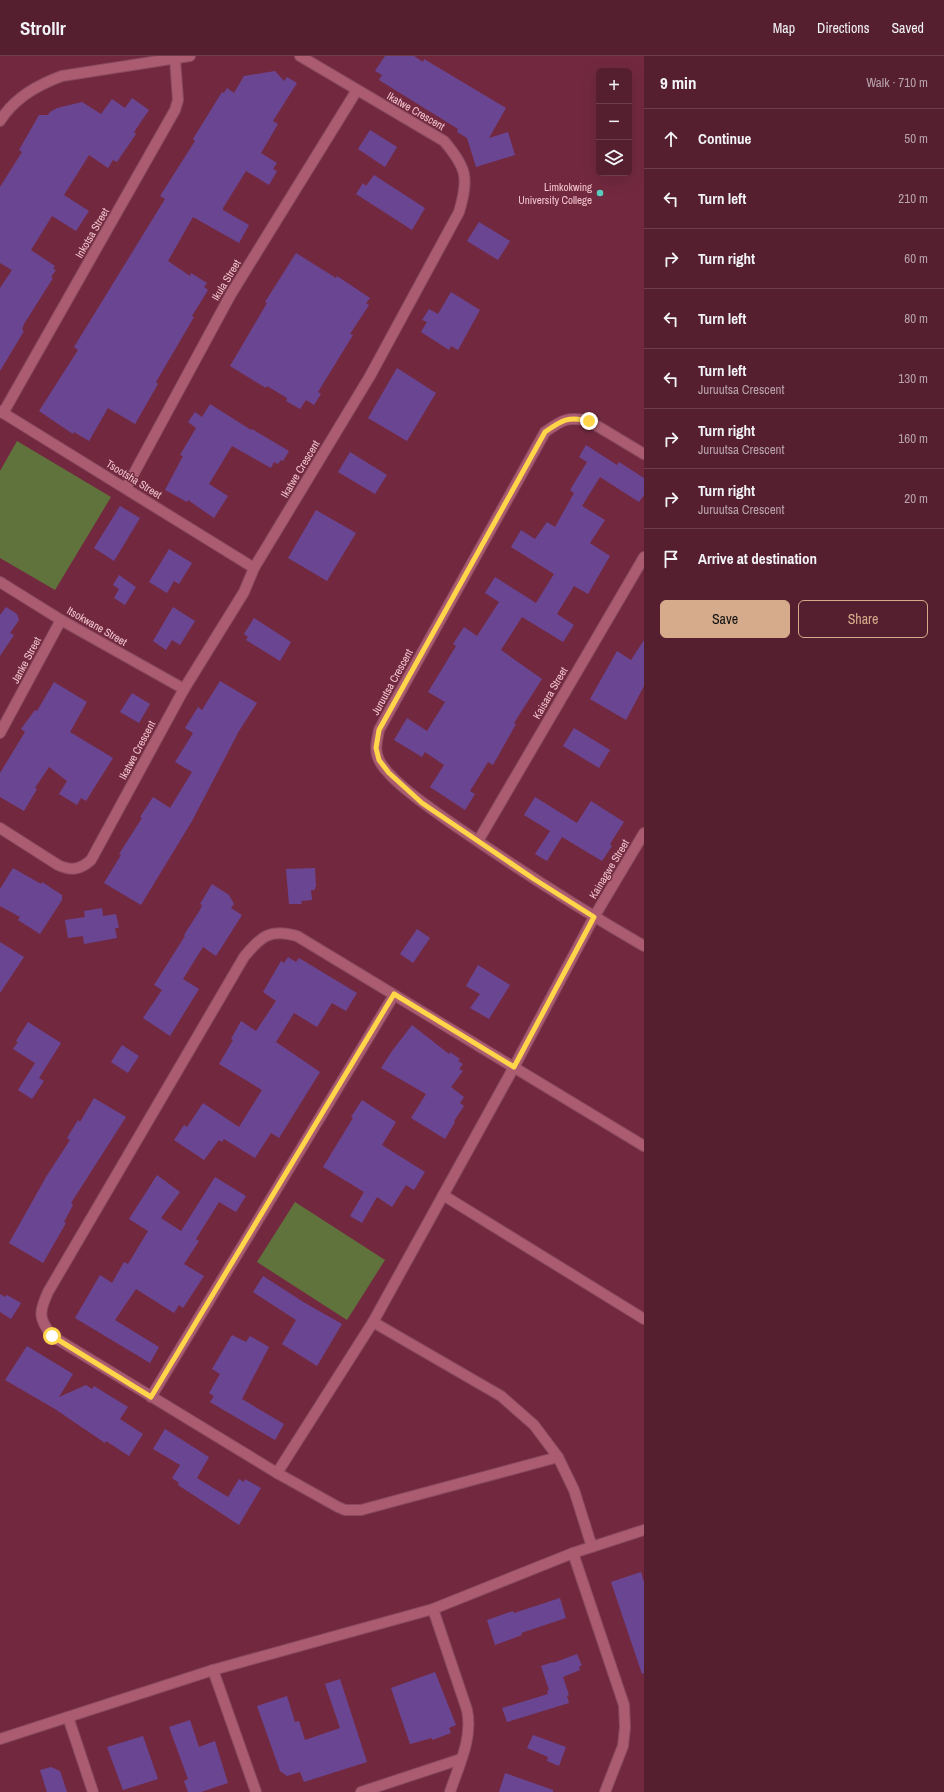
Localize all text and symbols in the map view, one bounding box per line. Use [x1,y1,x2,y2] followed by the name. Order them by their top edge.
[20,15,66,41] text: Strollr
[773,19,795,37] text: Map
[817,19,869,37] text: Directions
[891,19,924,37] text: Saved
[596,68,632,176] map controls
[596,68,632,104] button: +
[660,71,696,94] text: 9 min
[866,74,928,91] text: Walk · 710 m
[384,89,448,133] street label: Ikatwe Crescent
[596,104,632,140] button: −
[660,128,682,150] icon: ahead
[698,128,751,149] text: Continue
[904,130,928,147] text: 50 m
[596,140,632,176] button: layers
[518,180,592,207] place label: Limkokwing University College
[595,188,605,198] marker: Limkokwing University College
[660,188,682,210] icon: left
[698,188,746,209] text: Turn left
[898,190,928,207] text: 210 m
[72,205,112,261] street label: Inkotsa Street
[660,248,682,270] icon: right
[698,248,755,269] text: Turn right
[904,250,928,267] text: 60 m
[208,256,244,303] street label: Ikula Street
[660,308,682,330] icon: left
[698,308,746,329] text: Turn left
[904,310,928,327] text: 80 m
[698,360,746,381] text: Turn left
[660,368,682,390] icon: left
[898,370,928,387] text: 130 m
[698,381,785,398] text: Juruutsa Crescent
[580,412,598,430] route end
[698,420,755,441] text: Turn right
[660,428,682,450] icon: right
[898,430,928,447] text: 160 m
[277,437,323,500] street label: Ikatwe Crescent
[698,441,785,458] text: Juruutsa Crescent
[104,456,165,502] street label: Tsootsha Street
[698,480,755,501] text: Turn right
[660,488,682,510] icon: right
[904,490,928,507] text: 20 m
[698,501,785,518] text: Juruutsa Crescent
[660,548,682,570] icon: arrive
[698,548,817,569] text: Arrive at destination
[660,600,790,638] button: Save
[798,600,928,638] button: Share
[64,603,130,649] street label: Itsokwane Street
[8,634,44,686] street label: Janke Street
[368,646,416,717] street label: Juruutsa Crescent
[530,664,571,721] street label: Kaisara Street
[116,718,159,782] street label: Ikatwe Crescent
[586,836,632,901] street label: Kainagwe Street
[43,1327,61,1345] route start

